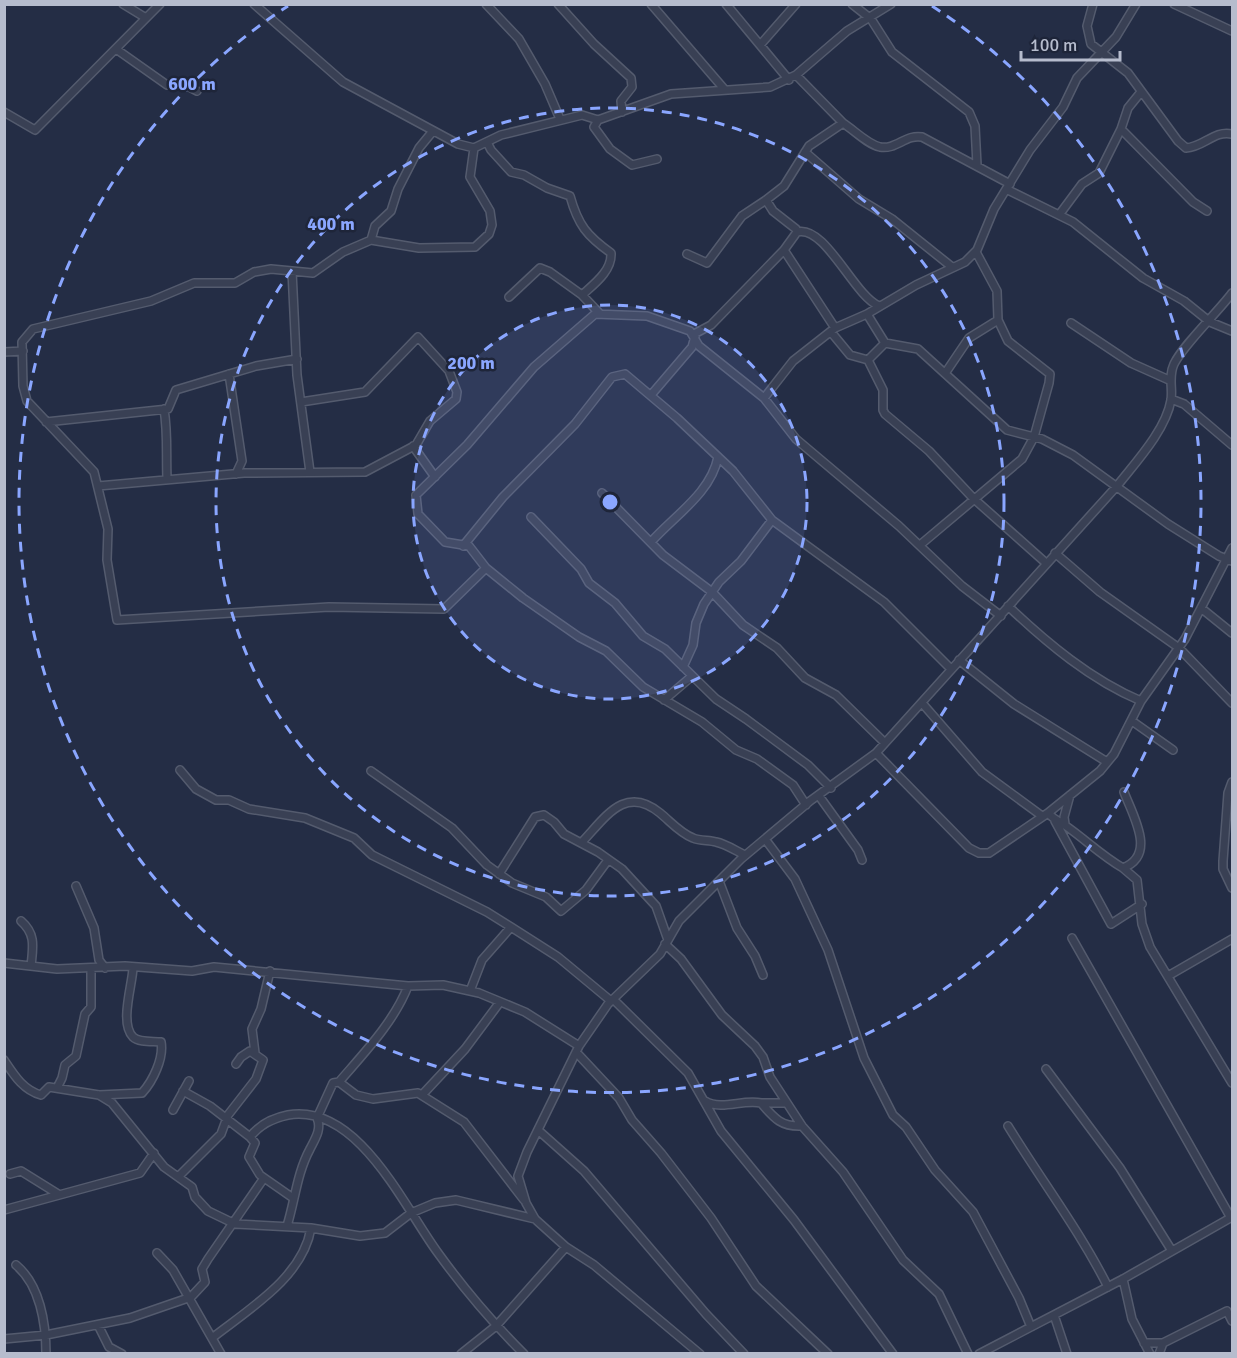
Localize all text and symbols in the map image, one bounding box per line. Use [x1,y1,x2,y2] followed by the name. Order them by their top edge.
[1021,24,1120,62] scale bar
[1030,34,1077,56] text: 100 m
[168,73,216,95] text: 600 m
[307,213,355,235] text: 400 m
[447,352,495,374] text: 200 m
[600,492,620,512] centre of rings

